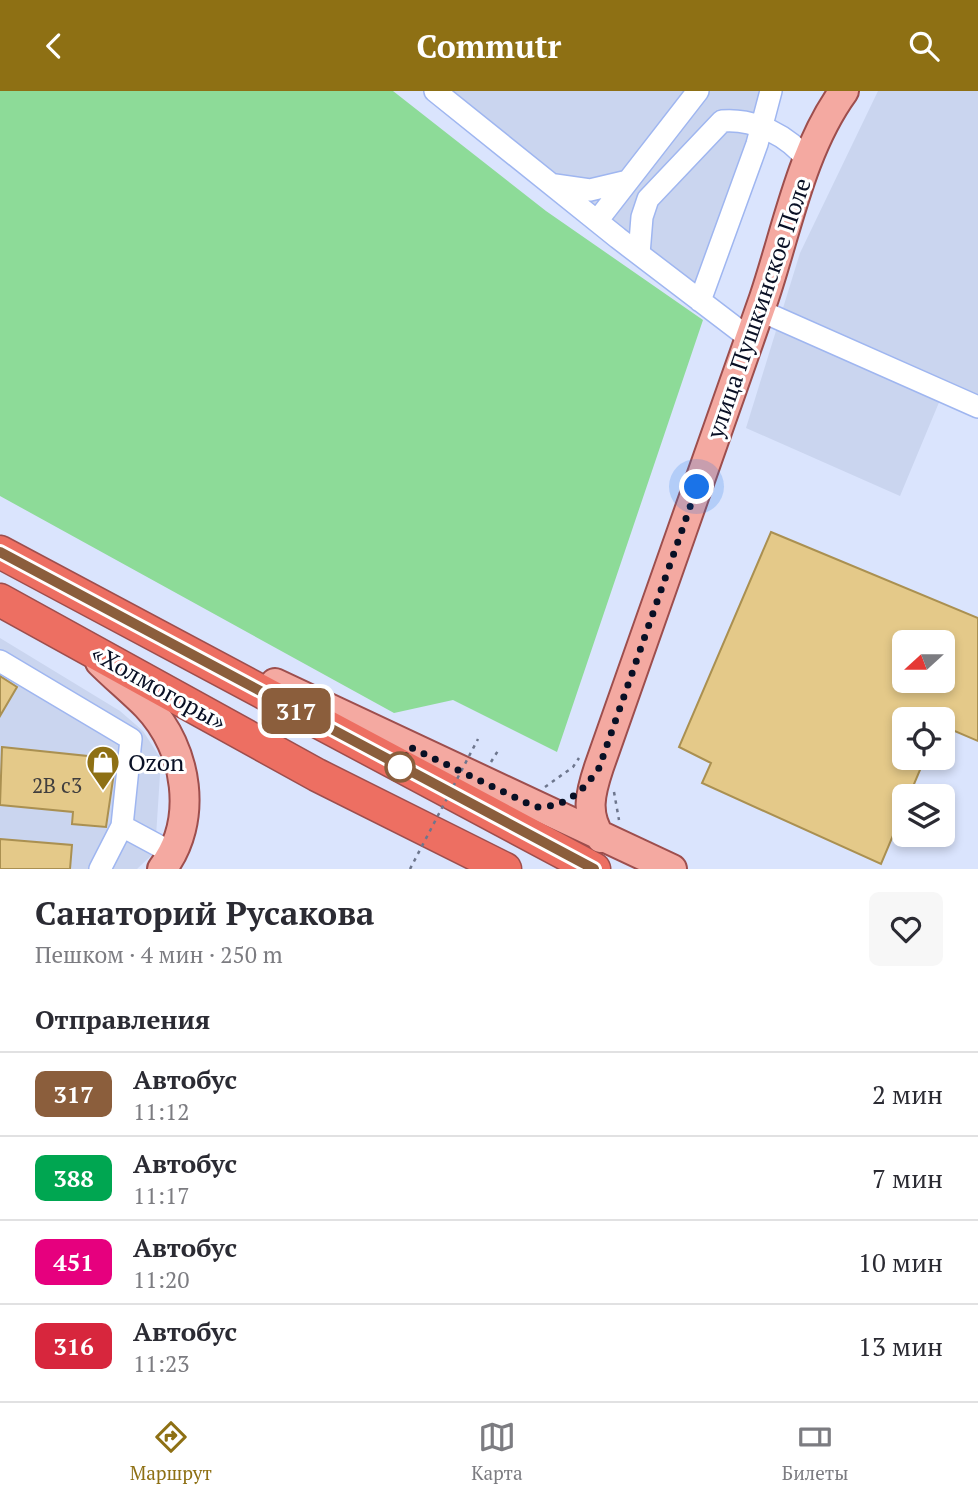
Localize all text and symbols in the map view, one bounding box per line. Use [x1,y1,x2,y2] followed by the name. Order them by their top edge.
[417,25,561,67] text: Commutr
[35,27,73,65] icon: back
[905,27,943,65] icon: search
[698,173,818,444] street label: улица Пушкинское Поле
[679,469,714,504] your location
[892,630,956,693] north arrow
[892,630,955,847] map controls
[86,637,232,737] street label: «Холмогоры»
[256,688,336,734] line badge: 317
[276,695,316,727] text: 317
[892,707,955,770] button: locate
[84,743,122,792] shop icon: Ozon
[128,746,184,778] place label: Ozon
[385,752,415,782] unlabelled marker
[32,771,82,799] house number: 2В с3
[892,784,955,847] button: layers
[35,891,374,934] text: Санаторий Русакова
[869,892,943,966] button: heart
[35,939,282,970] text: Пешком · 4 мин · 250 m
[35,1002,210,1036] text: Отправления
[133,1062,237,1096] text: Автобус
[872,1077,943,1111] text: 2 мин
[53,1078,94,1110] text: 317
[133,1096,190,1127] text: 11:12
[133,1146,237,1180] text: Автобус
[872,1161,943,1195] text: 7 мин
[53,1162,94,1194] text: 388
[133,1180,190,1211] text: 11:17
[133,1230,237,1264] text: Автобус
[858,1245,943,1279] text: 10 мин
[53,1246,94,1278] text: 451
[133,1264,190,1295] text: 11:20
[133,1314,237,1348] text: Автобус
[858,1329,943,1363] text: 13 мин
[53,1330,94,1362] text: 316
[133,1348,190,1379] text: 11:23
[130,1418,212,1485] tab: Маршрут
[471,1418,523,1485] tab: Карта
[782,1418,848,1485] tab: Билеты

